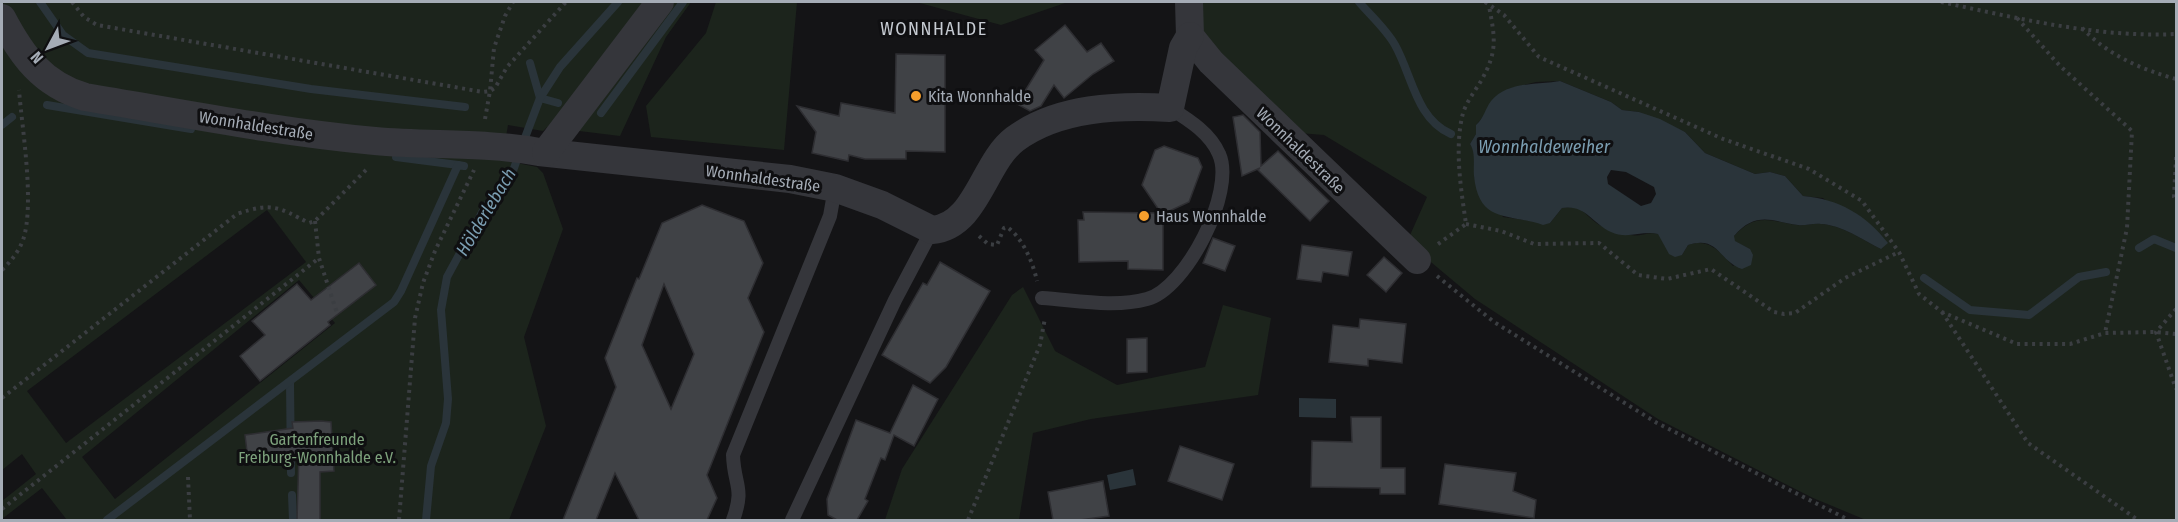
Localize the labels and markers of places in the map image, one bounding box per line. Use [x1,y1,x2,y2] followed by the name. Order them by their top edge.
[928,87,1031,106] place label: Kita Wonnhalde
[909,89,923,103] marker: Kita Wonnhalde
[1156,207,1266,226] place label: Haus Wonnhalde
[1137,209,1151,223] marker: Haus Wonnhalde

